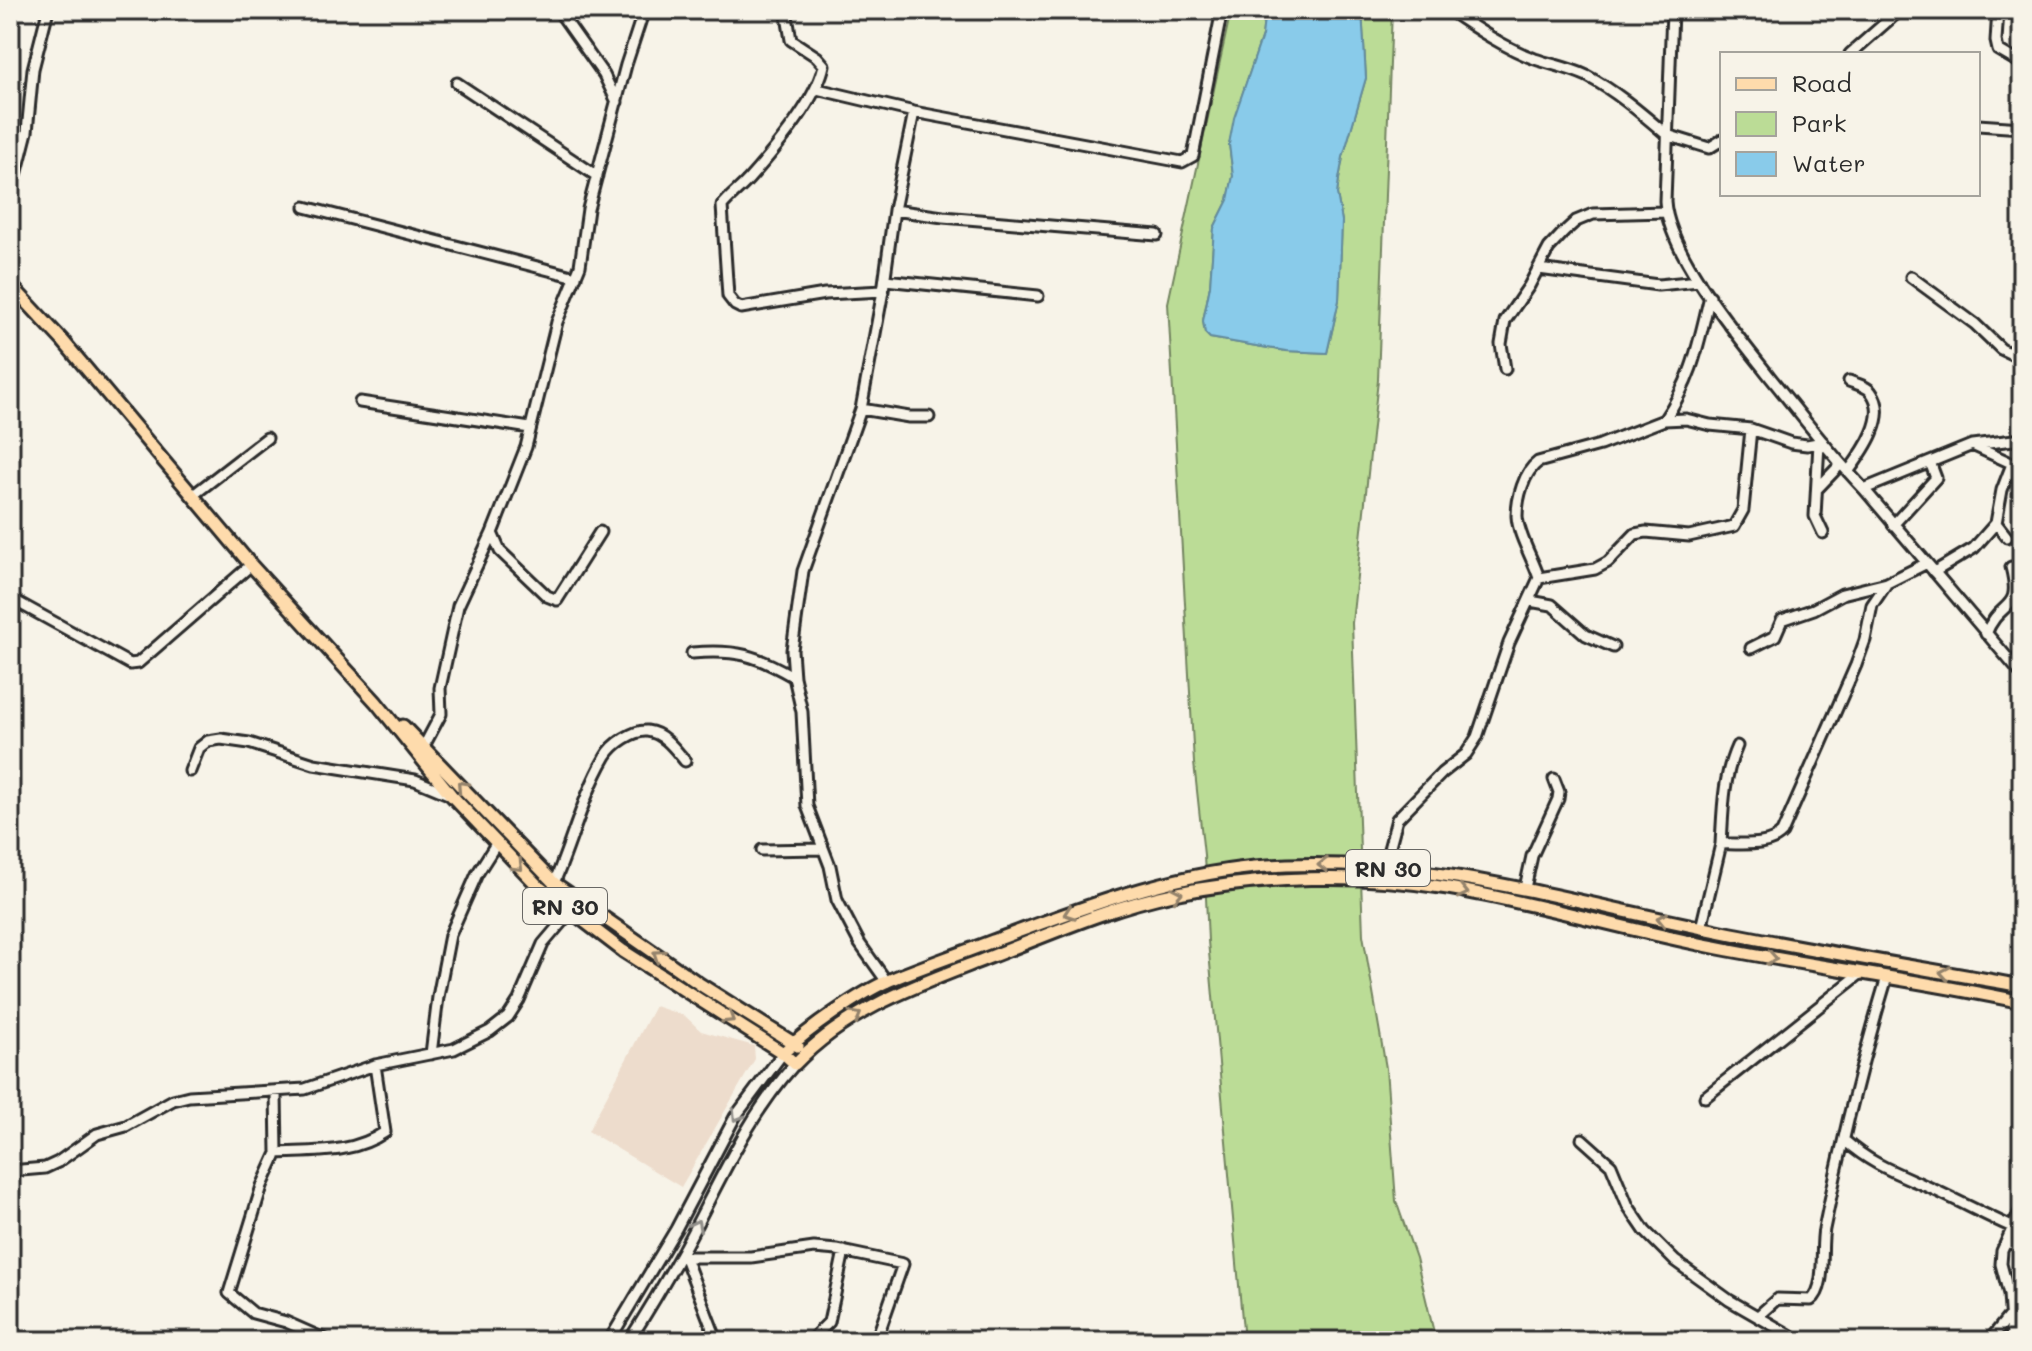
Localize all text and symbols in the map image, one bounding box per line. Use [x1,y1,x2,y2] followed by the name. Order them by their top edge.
[1720,52,1980,196] legend
[1792,67,1852,98] text: Road
[1792,107,1846,138] text: Park
[1792,147,1866,178] text: Water
[458,780,472,795] one-way arrow
[1346,850,1430,886] road number: RN 30
[1316,856,1329,874] one-way arrow
[509,857,524,871] one-way arrow
[1455,882,1469,899] one-way arrow
[1169,886,1183,903] one-way arrow
[523,888,607,924] road number: RN 30
[1063,903,1077,920] one-way arrow
[1656,911,1670,928] one-way arrow
[1765,948,1778,965] one-way arrow
[652,950,666,965] one-way arrow
[1938,965,1952,982] one-way arrow
[720,1009,735,1024] one-way arrow
[847,1010,862,1026] one-way arrow
[732,1107,747,1121] one-way arrow
[686,1219,702,1233] one-way arrow

